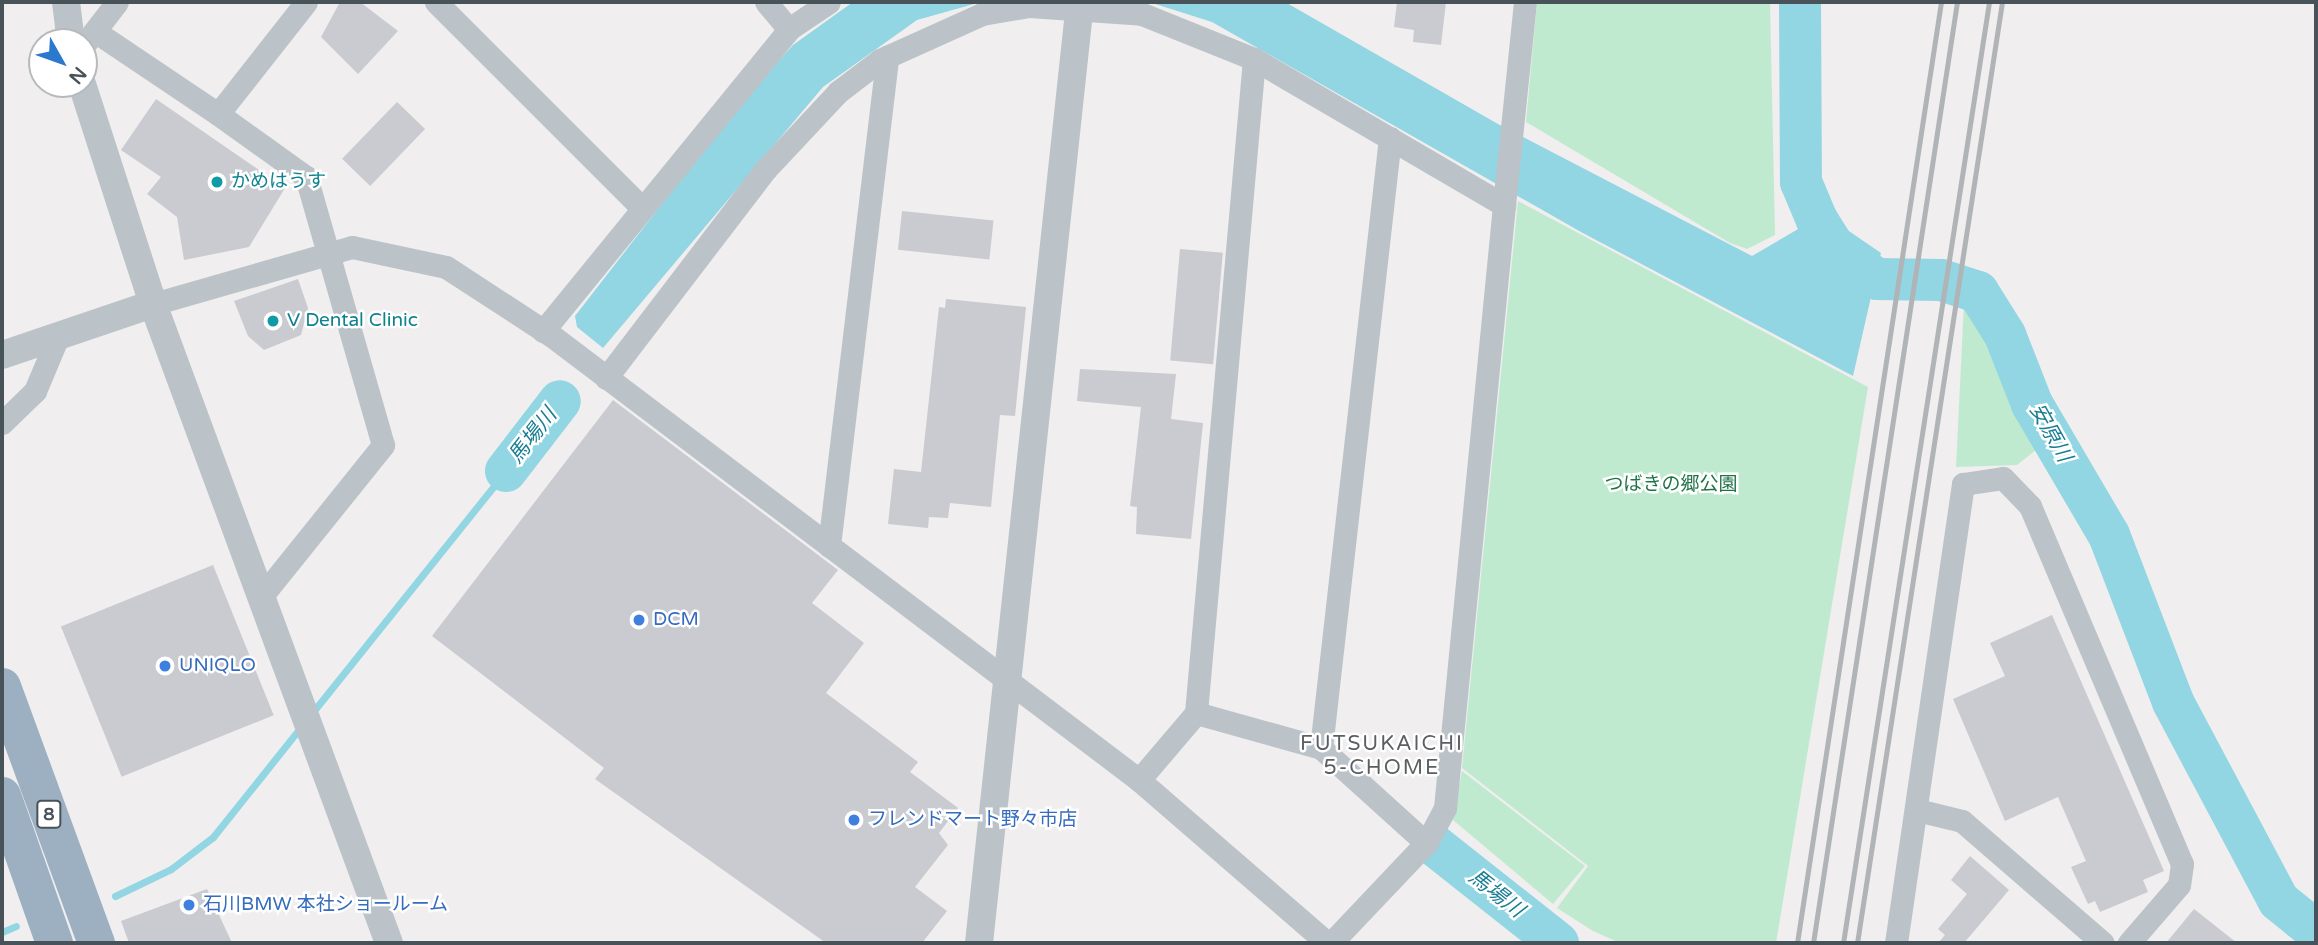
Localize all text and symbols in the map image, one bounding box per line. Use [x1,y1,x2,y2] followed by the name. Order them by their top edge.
[28,28,98,98] north arrow
[64,62,91,88] text: N
[231,171,326,193] place label: かめはうす
[209,174,225,190] marker: かめはうす
[287,310,418,332] place label: V Dental Clinic
[265,313,281,329] marker: V Dental Clinic
[2024,399,2076,467] water label: 安原川
[504,403,562,469] water label: 馬場川
[1605,474,1737,496] park label: つばきの郷公園
[653,609,699,631] place label: DCM
[631,612,647,628] marker: DCM
[179,655,256,677] place label: UNIQLO
[157,658,173,674] marker: UNIQLO
[1301,731,1463,781] district label: FUTSUKAICHI 5-CHOME
[35,800,63,828] road number: 8
[868,809,1077,831] place label: フレンドマート野々市店
[846,812,862,828] marker: フレンドマート野々市店
[1463,865,1529,923] water label: 馬場川
[203,894,449,916] place label: 石川BMW 本社ショールーム
[181,897,197,913] marker: 石川BMW 本社ショールーム

